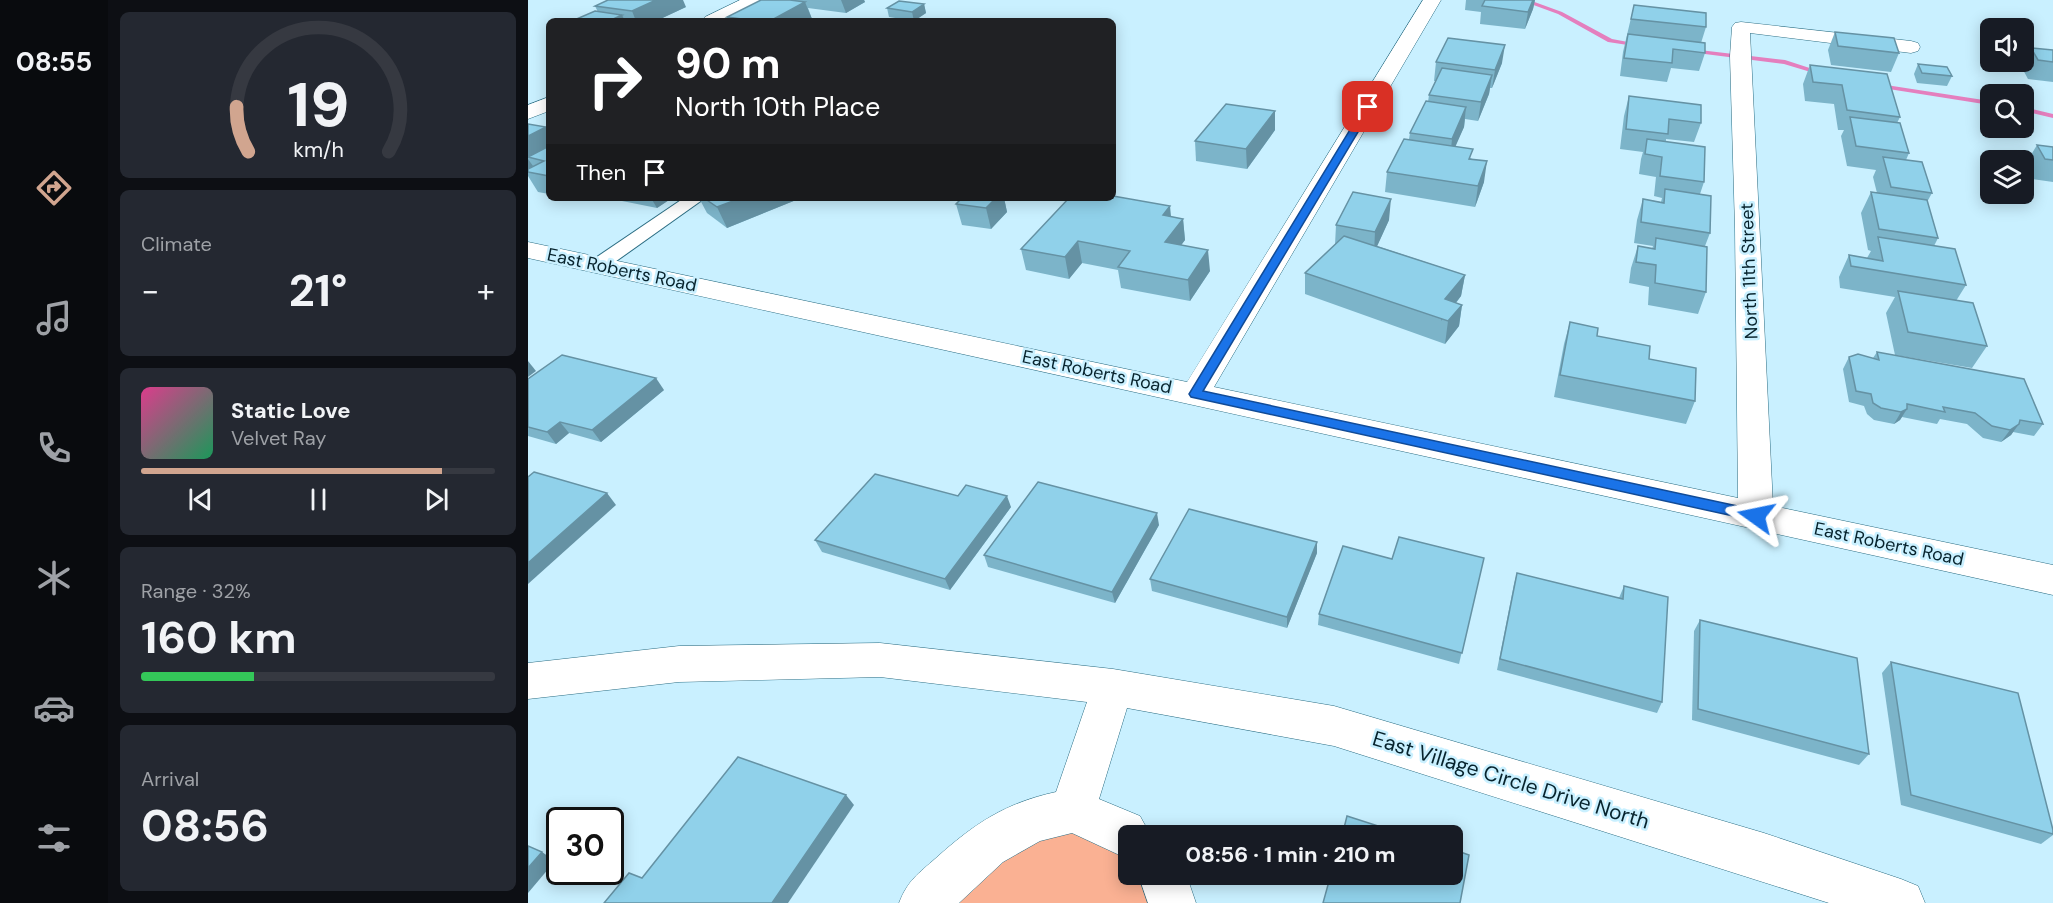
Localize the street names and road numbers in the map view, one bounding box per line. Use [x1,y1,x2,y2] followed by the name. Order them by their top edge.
[1735,202,1763,340] street label: North 11th Street
[545,242,699,298] street label: East Roberts Road
[1020,344,1174,400] street label: East Roberts Road
[1812,516,1966,572] street label: East Roberts Road
[1369,725,1653,835] street label: East Village Circle Drive North

